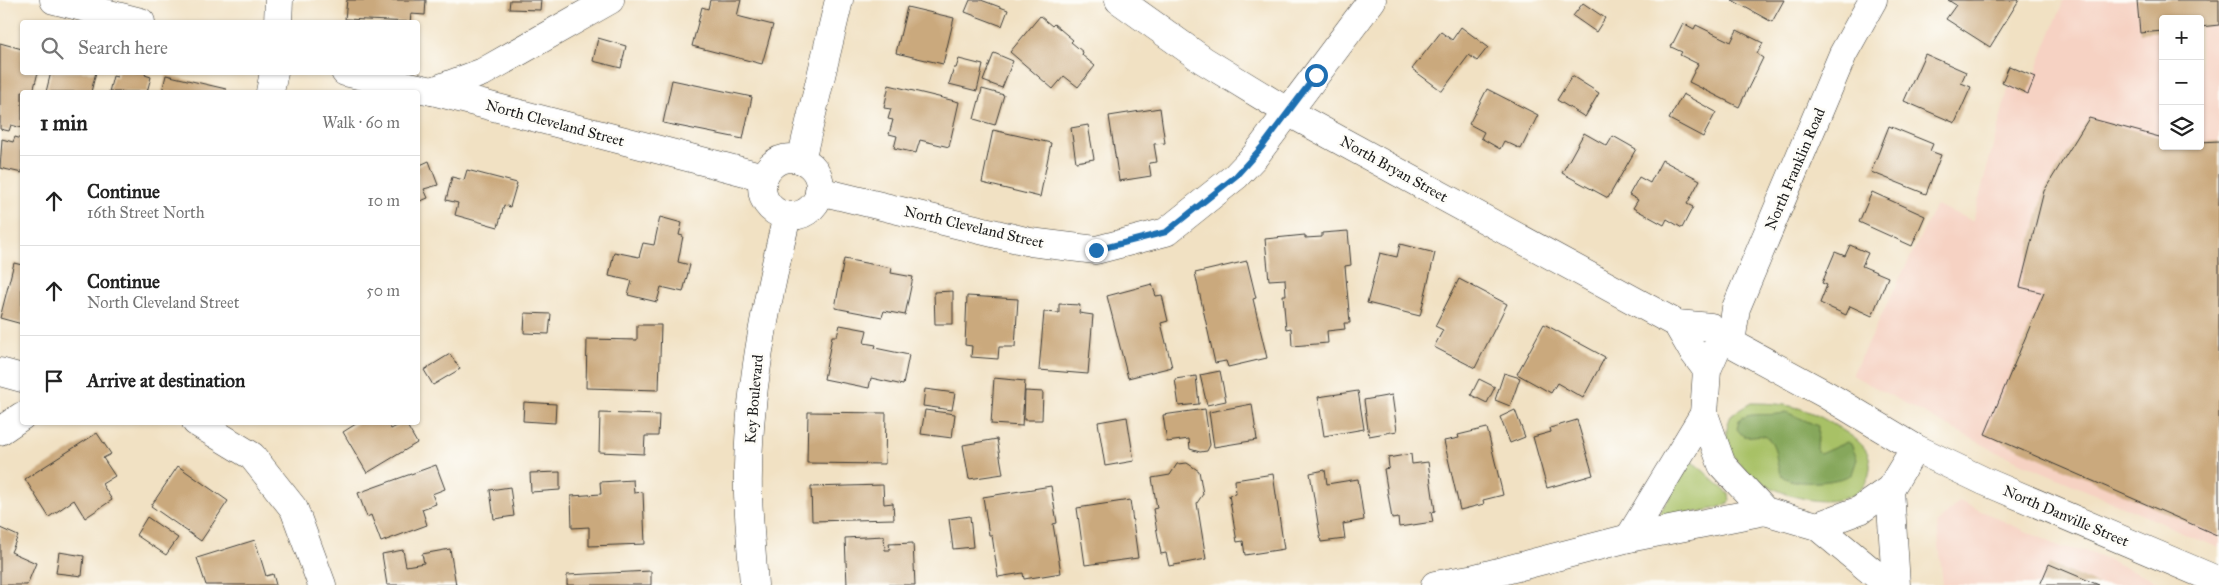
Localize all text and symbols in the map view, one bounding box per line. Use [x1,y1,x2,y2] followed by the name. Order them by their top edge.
[2159,15,2204,150] map controls
[2159,15,2204,60] button: +
[20,20,420,75] search box
[38,34,66,62] icon: search
[78,36,168,59] text: Search here
[2159,60,2204,105] button: −
[1305,64,1328,87] route start
[484,96,627,150] street label: North Cleveland Street
[1761,105,1829,233] street label: North Franklin Road
[2159,105,2204,150] button: layers
[40,110,88,136] text: 1 min
[322,113,400,132] text: Walk · 60 m
[1337,132,1451,206] street label: North Bryan Street
[87,180,160,203] text: Continue
[40,187,68,215] icon: ahead
[368,191,400,210] text: 10 m
[902,202,1046,252] street label: North Cleveland Street
[87,203,205,222] text: 16th Street North
[1085,239,1108,262] route end
[87,270,160,293] text: Continue
[40,277,68,305] icon: ahead
[366,281,400,300] text: 50 m
[87,293,239,312] text: North Cleveland Street
[741,353,767,444] street label: Key Boulevard
[40,367,68,395] icon: arrive
[87,369,245,392] text: Arrive at destination
[2000,481,2132,551] street label: North Danville Street

